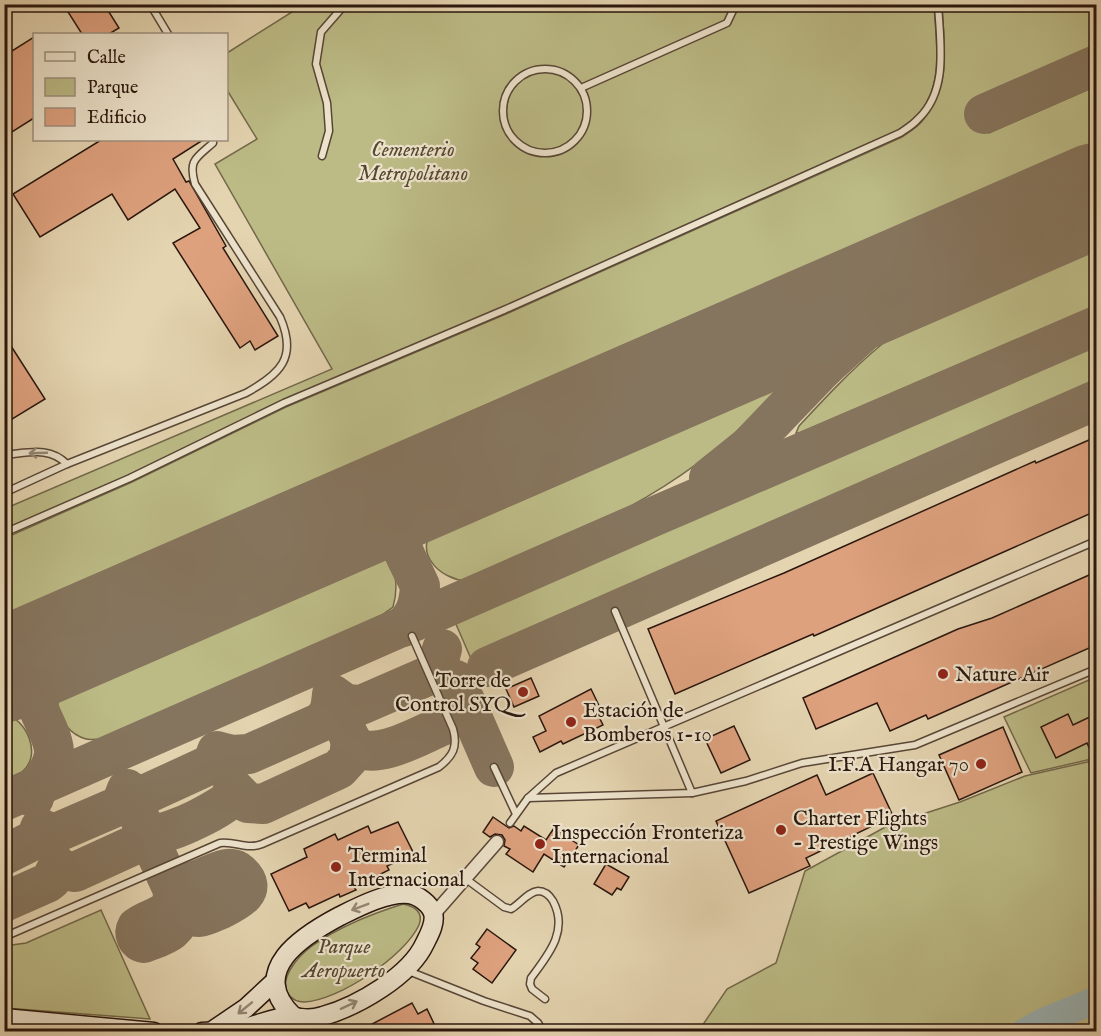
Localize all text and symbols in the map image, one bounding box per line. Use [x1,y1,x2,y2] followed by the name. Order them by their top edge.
[33,33,228,141] legend
[87,47,126,70] text: Calle
[87,77,138,100] text: Parque
[87,107,147,130] text: Edificio
[358,137,468,188] park label: Cementerio Metropolitano
[29,447,48,458] one-way arrow
[955,662,1050,689] place label: Nature Air
[936,667,950,681] marker: Nature Air
[395,668,526,719] place label: Torre de Control SYQ
[516,685,530,699] marker: Torre de Control SYQ
[583,698,712,749] place label: Estación de Bomberos 1-10
[564,715,578,729] marker: Estación de Bomberos 1-10
[828,752,969,779] place label: I.F.A Hangar 70
[974,757,988,771] marker: I.F.A Hangar 70
[793,806,938,857] place label: Charter Flights - Prestige Wings
[552,820,744,871] place label: Inspección Fronteriza Internacional
[774,823,788,837] marker: Charter Flights - Prestige Wings
[533,837,547,851] marker: Inspección Fronteriza Internacional
[348,843,465,894] place label: Terminal Internacional
[329,860,343,874] marker: Terminal Internacional
[351,903,369,914] one-way arrow
[301,934,385,985] park label: Parque Aeropuerto
[339,999,357,1010] one-way arrow
[237,1001,253,1014] one-way arrow

